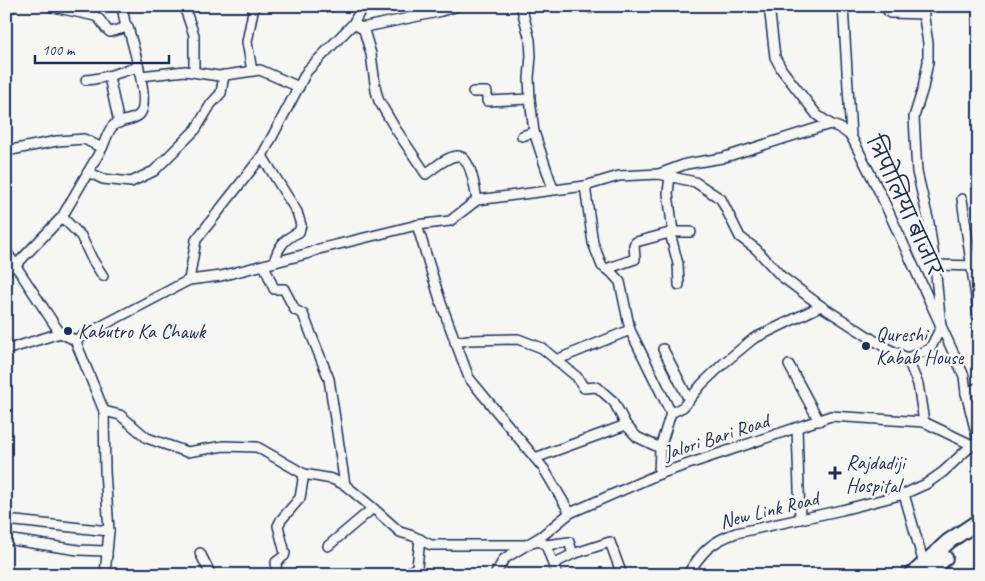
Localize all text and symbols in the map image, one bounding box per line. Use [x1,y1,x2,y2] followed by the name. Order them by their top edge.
[35,32,169,64] scale bar
[42,41,76,60] text: 100 m
[860,130,951,281] street label: त्रिपोलिया बाजार
[78,319,207,344] place label: Kabutro Ka Chawk
[876,322,965,370] place label: Qureshi Kabab House
[62,325,74,337] marker: Kabutro Ka Chawk
[860,340,872,352] marker: Qureshi Kabab House
[659,407,775,466] street label: Jalori Bari Road
[846,450,907,498] place label: Rajdadiji Hospital
[828,466,842,480] marker: Rajdadiji Hospital
[717,485,824,534] street label: New Link Road

